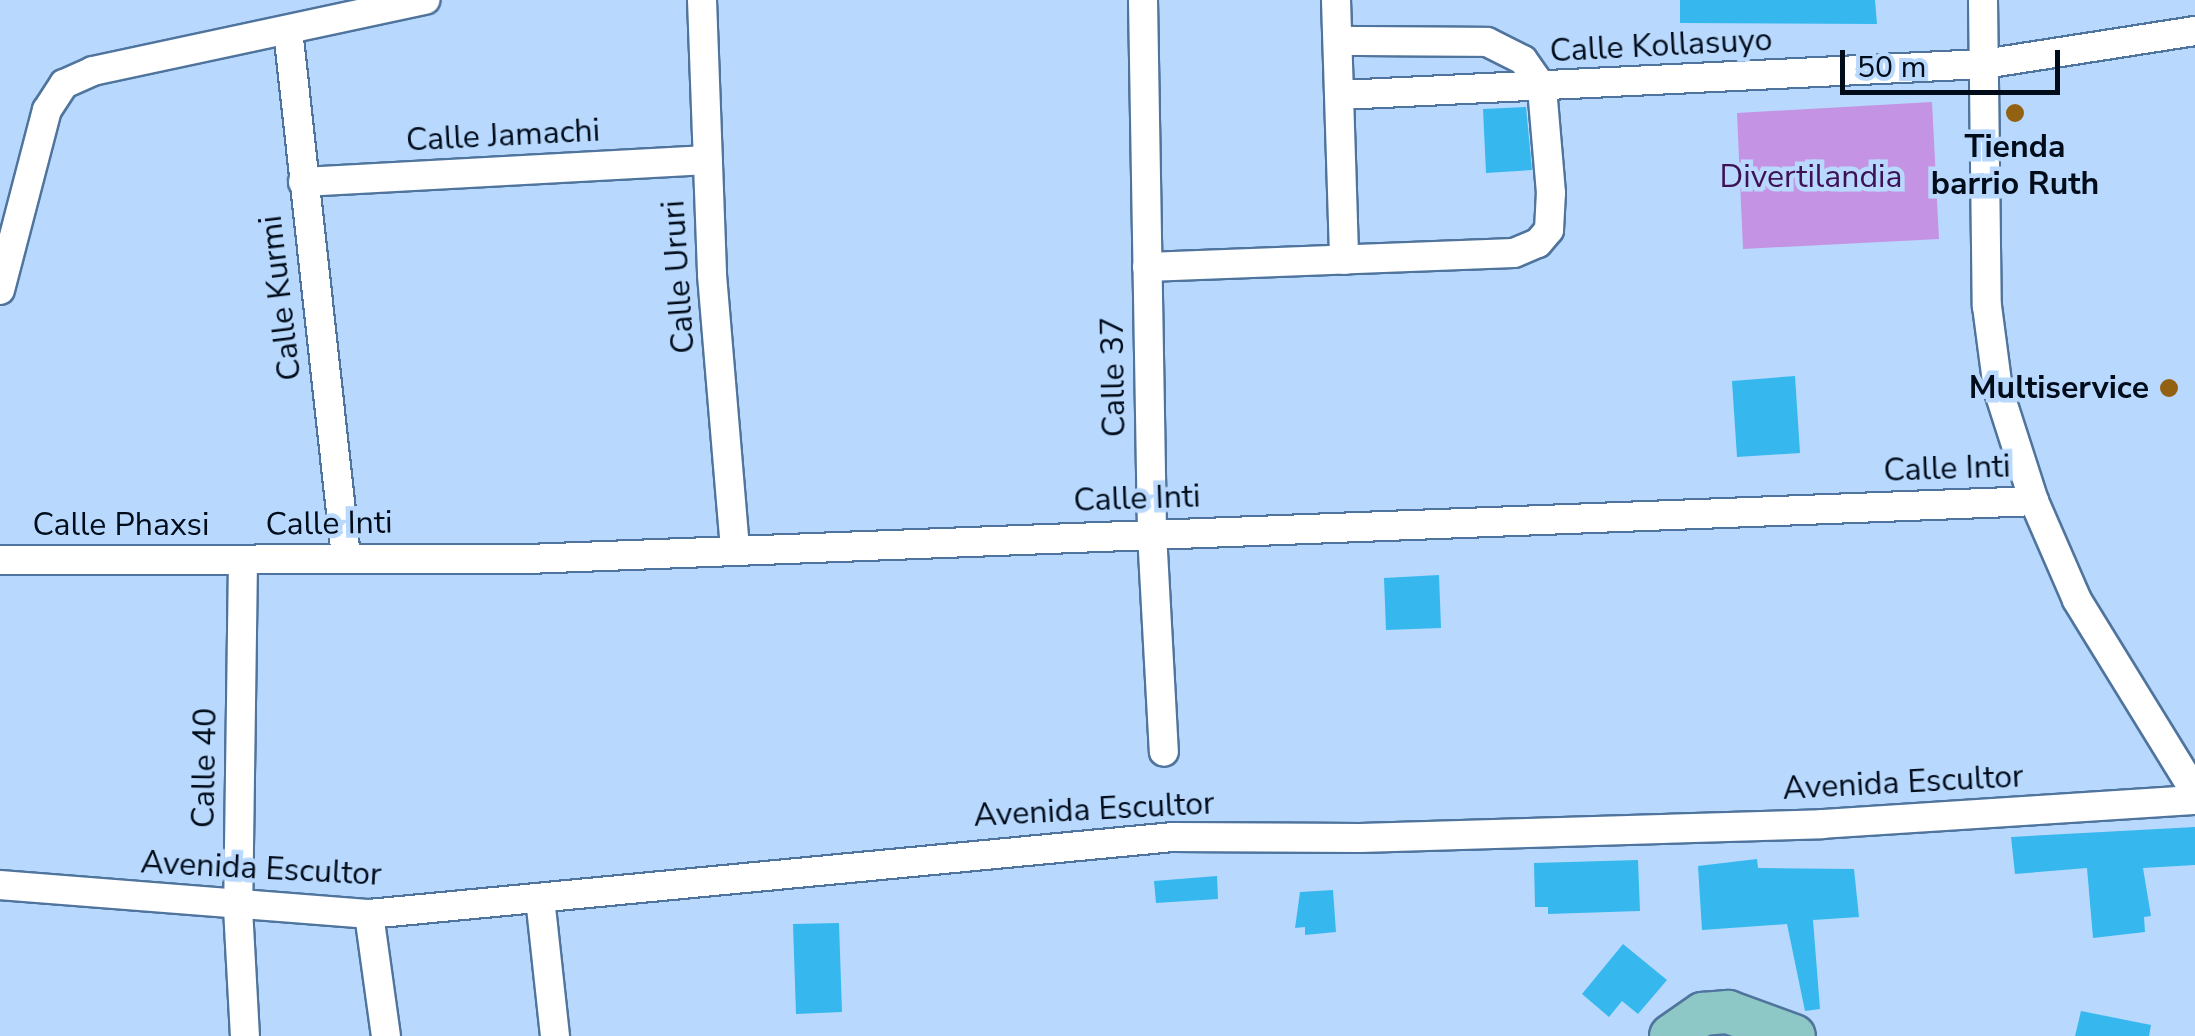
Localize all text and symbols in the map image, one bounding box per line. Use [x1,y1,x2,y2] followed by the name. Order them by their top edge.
[1549,21,1773,71] street label: Calle Kollasuyo
[1845,30,2065,92] scale bar
[1857,47,1926,88] text: 50 m
[2004,102,2026,124] marker: Tienda barrio Ruth
[405,112,601,160] street label: Calle Jamachi
[1931,129,2099,204] place label: Tienda barrio Ruth
[1719,158,1903,196] park label: Divertilandia
[654,199,704,355] street label: Calle Ururi
[252,213,310,383] street label: Calle Kurmi
[1094,316,1134,438] street label: Calle 37
[1969,369,2149,407] place label: Multiservice
[2158,377,2180,399] marker: Multiservice
[1883,448,2011,490] street label: Calle Inti
[1073,478,1201,520] street label: Calle Inti
[265,504,393,544] street label: Calle Inti
[33,506,209,544] street label: Calle Phaxsi
[185,707,225,829] street label: Calle 40
[1782,758,2024,808] street label: Avenida Escultor
[973,785,1215,835] street label: Avenida Escultor
[140,844,382,894] street label: Avenida Escultor

